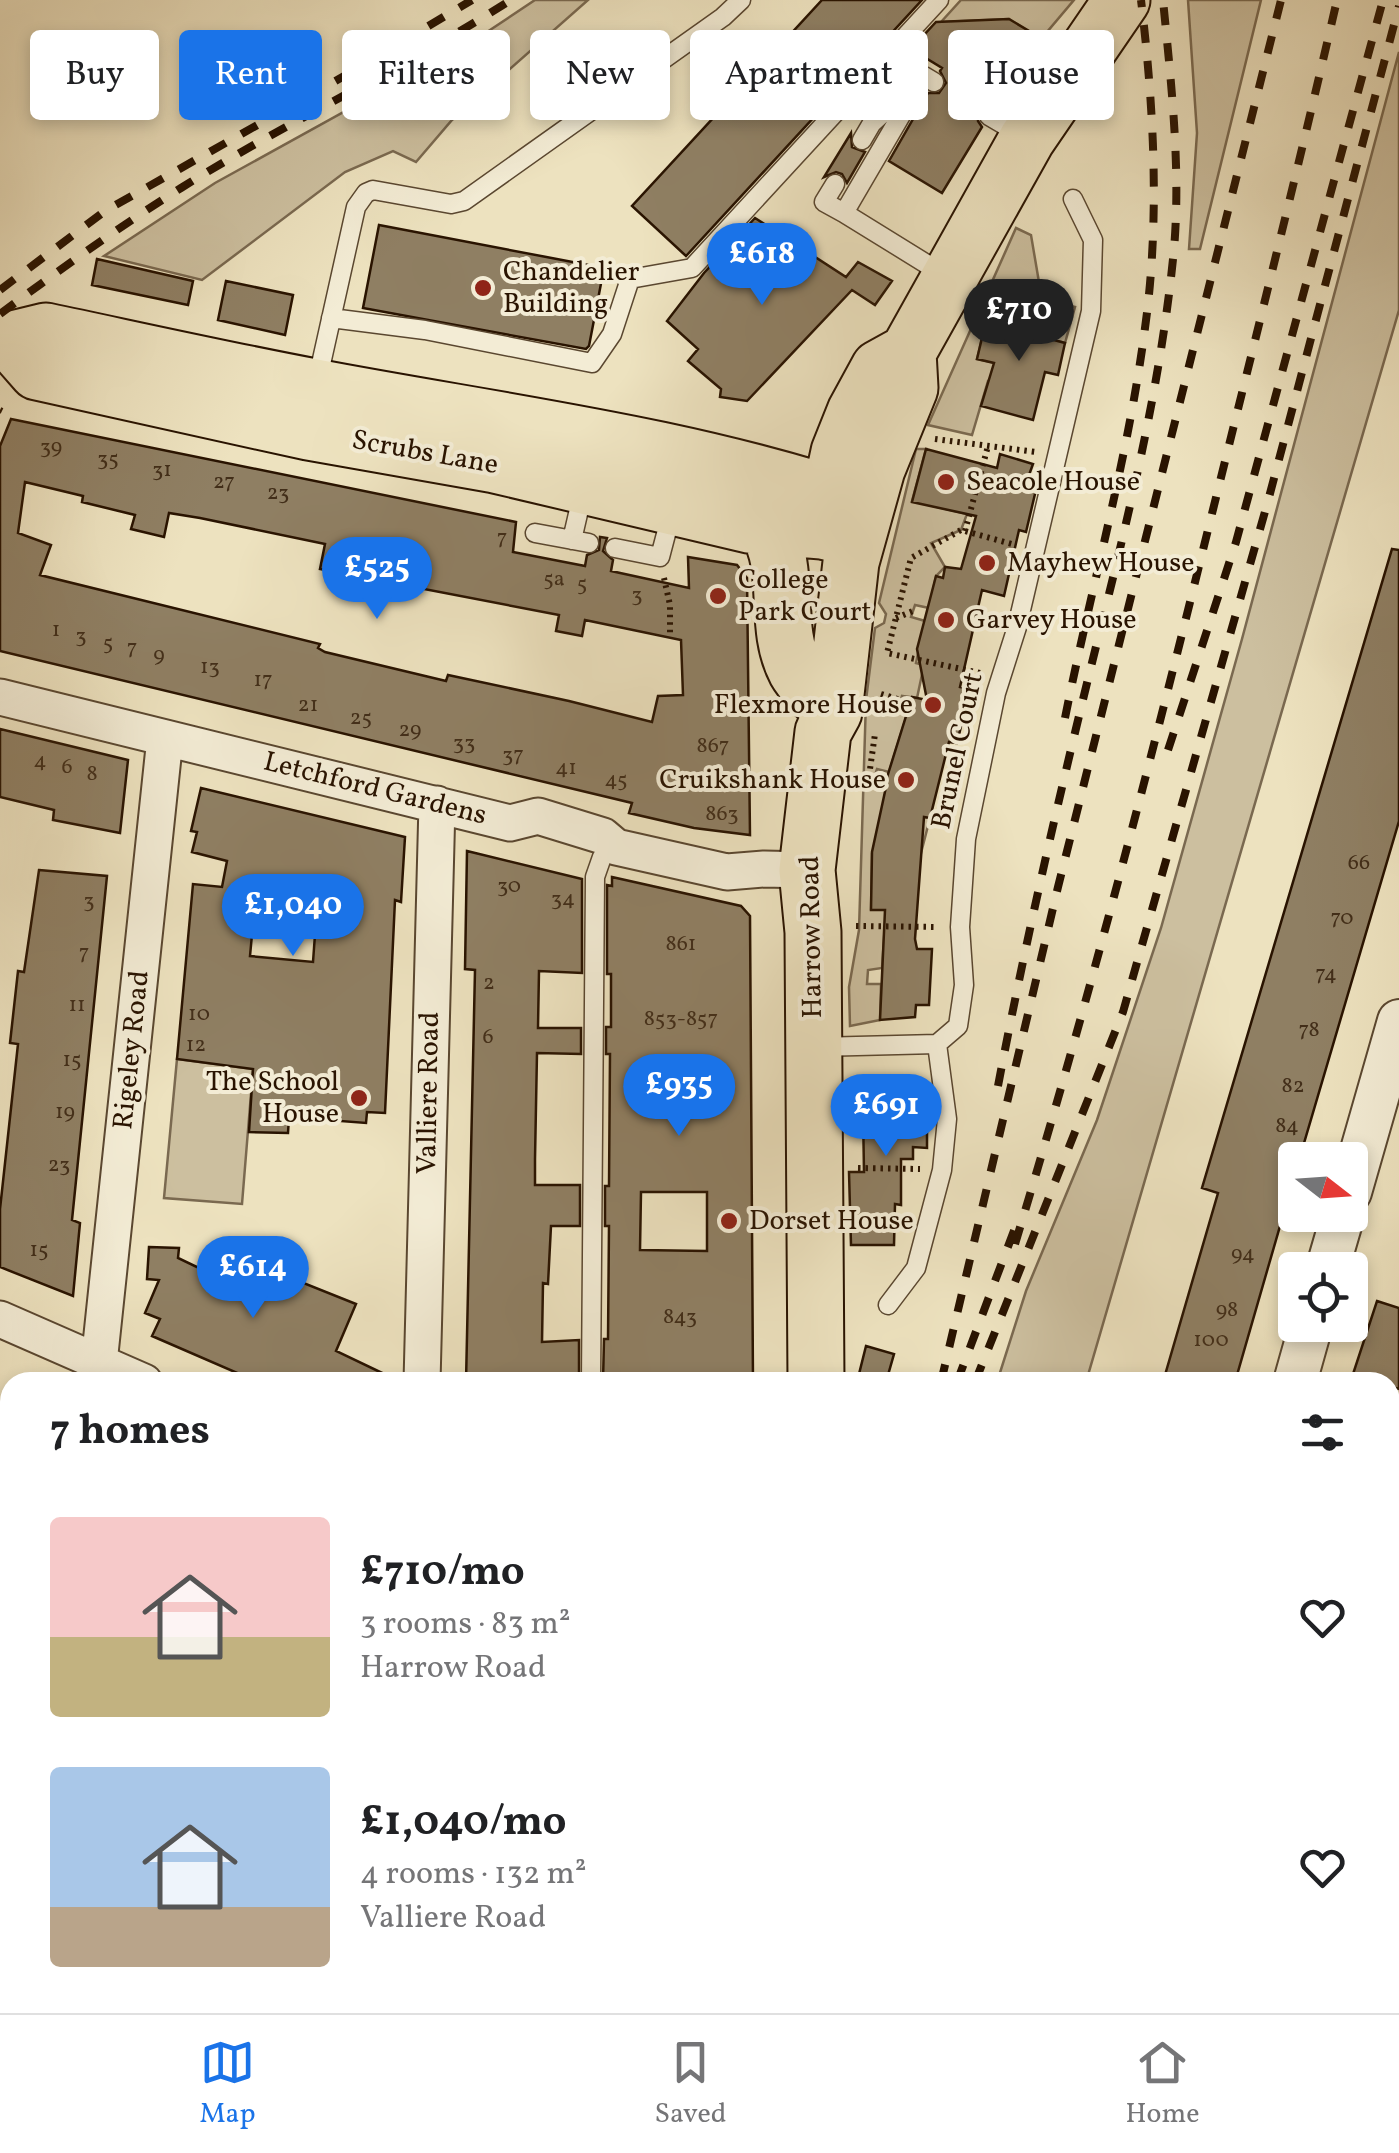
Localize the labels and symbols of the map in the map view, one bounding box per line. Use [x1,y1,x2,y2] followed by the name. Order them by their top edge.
[703,223,821,308] pin: £618
[503,253,640,324] place label: Chandelier Building
[472,277,494,299] marker: Chandelier Building
[960,279,1078,364] pin: £710
[349,421,501,485] street label: Scrubs Lane
[40,432,62,463] house number: 39
[97,444,119,475] house number: 35
[152,455,172,486] house number: 31
[966,463,1140,502] place label: Seacole House
[213,467,235,498] house number: 27
[935,471,957,493] marker: Seacole House
[267,478,289,509] house number: 23
[497,523,507,554] house number: 7
[318,537,436,622] pin: £525
[1007,544,1194,583] place label: Mayhew House
[976,552,998,574] marker: Mayhew House
[738,561,871,632] place label: College Park Court
[543,564,565,595] house number: 5a
[577,569,587,600] house number: 5
[631,580,643,611] house number: 3
[707,585,729,607] marker: College Park Court
[966,601,1137,640] place label: Garvey House
[935,609,957,631] marker: Garvey House
[52,615,60,646] house number: 1
[75,621,87,652] house number: 3
[103,628,113,659] house number: 5
[127,633,137,664] house number: 7
[153,640,165,671] house number: 9
[200,652,220,683] house number: 13
[253,665,273,696] house number: 17
[922,669,994,833] street label: Brunel Court
[714,686,913,725] place label: Flexmore House
[298,690,318,721] house number: 21
[922,694,944,716] marker: Flexmore House
[350,703,372,734] house number: 25
[398,715,422,746] house number: 29
[453,728,475,759] house number: 33
[697,731,729,762] house number: 867
[502,740,524,771] house number: 37
[259,742,491,836] street label: Letchford Gardens
[33,746,47,777] house number: 4
[61,752,73,783] house number: 6
[555,753,577,784] house number: 41
[86,759,98,790] house number: 8
[659,761,886,800] place label: Cruikshank House
[604,765,628,796] house number: 45
[895,769,917,791] marker: Cruikshank House
[705,799,739,830] house number: 863
[1348,848,1370,879] house number: 66
[791,855,833,1019] street label: Harrow Road
[497,871,521,902] house number: 30
[212,874,374,959] pin: £1,040
[551,884,575,915] house number: 34
[83,886,95,917] house number: 3
[1330,903,1354,934] house number: 70
[666,929,696,960] house number: 861
[79,938,89,969] house number: 7
[1315,959,1337,990] house number: 74
[483,968,495,999] house number: 2
[104,969,160,1131] street label: Rigeley Road
[68,990,86,1021] house number: 11
[188,999,210,1030] house number: 10
[644,1004,718,1035] house number: 853-857
[408,1011,450,1175] street label: Valliere Road
[1298,1015,1320,1046] house number: 78
[482,1022,494,1053] house number: 6
[186,1030,206,1061] house number: 12
[62,1045,82,1076] house number: 15
[620,1054,738,1139] pin: £935
[206,1063,339,1134] place label: The School House
[1282,1071,1305,1102] house number: 82
[827,1074,945,1159] pin: £691
[348,1087,370,1109] marker: The School House
[55,1097,75,1128] house number: 19
[1275,1111,1299,1142] house number: 84
[1278,1142,1368,1232] north arrow
[48,1150,70,1181] house number: 23
[749,1202,914,1241] place label: Dorset House
[718,1210,740,1232] marker: Dorset House
[29,1235,49,1266] house number: 15
[194,1236,312,1321] pin: £614
[1231,1239,1255,1270] house number: 94
[1216,1295,1238,1326] house number: 98
[663,1302,697,1333] house number: 843
[1193,1325,1229,1356] house number: 100

